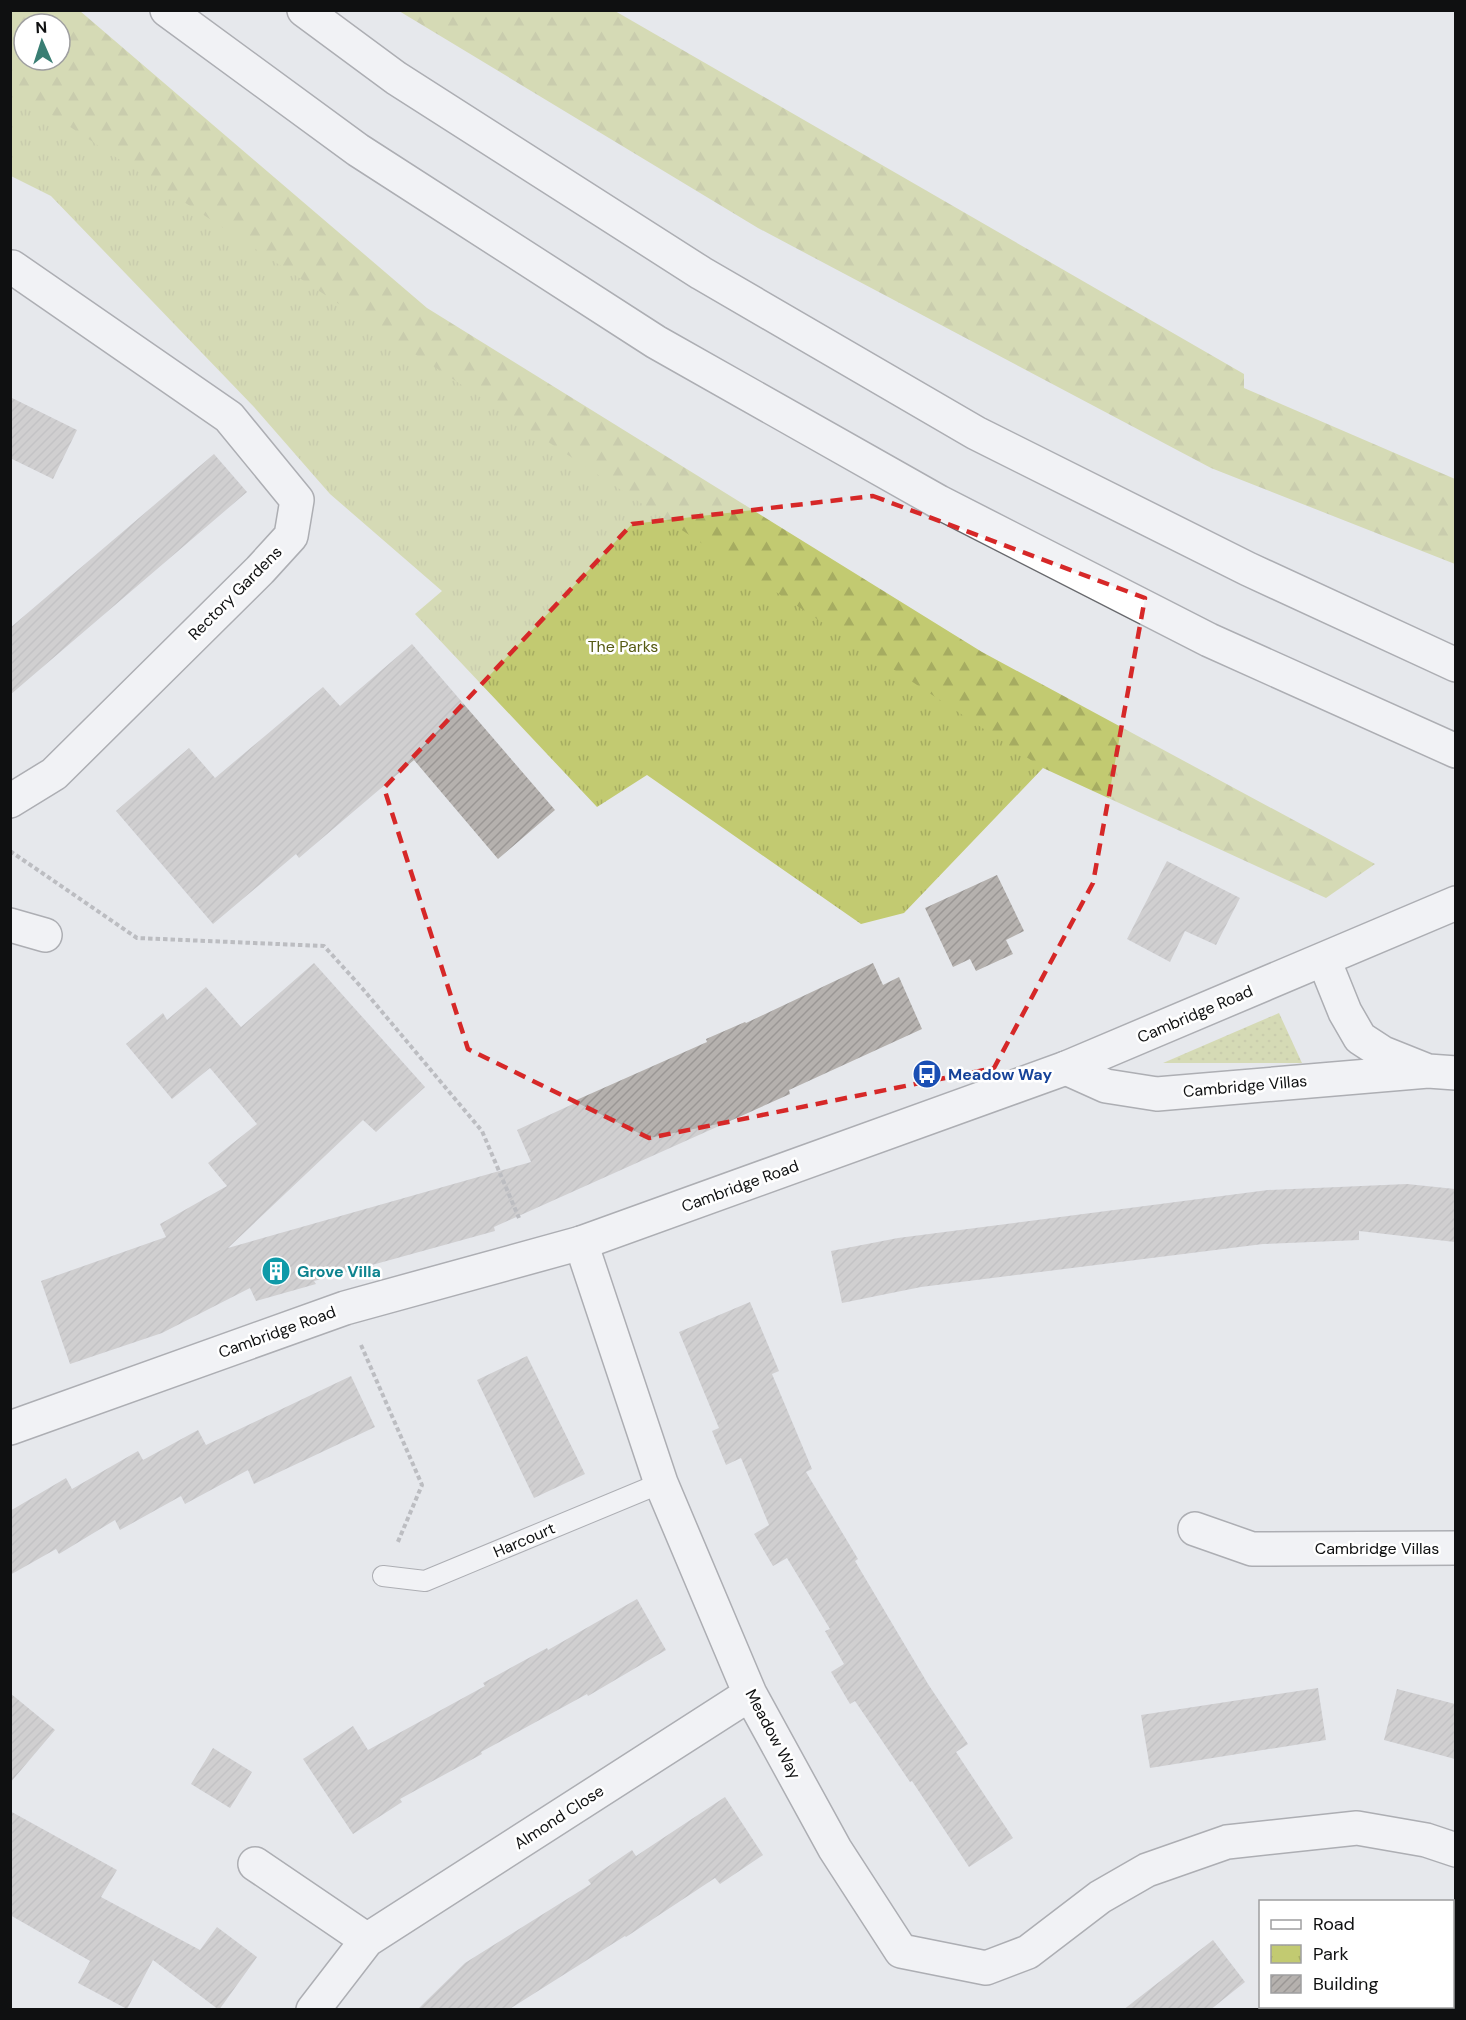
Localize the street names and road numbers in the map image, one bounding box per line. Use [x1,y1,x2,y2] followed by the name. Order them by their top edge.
[184,542,286,644] street label: Rectory Gardens
[1134,980,1256,1048] street label: Cambridge Road
[1182,1070,1308,1102] street label: Cambridge Villas
[678,1155,802,1217] street label: Cambridge Road
[215,1301,339,1363] street label: Cambridge Road
[490,1518,558,1562] street label: Harcourt
[1315,1538,1439,1559] street label: Cambridge Villas
[740,1685,806,1783] street label: Meadow Way
[510,1780,608,1854] street label: Almond Close

